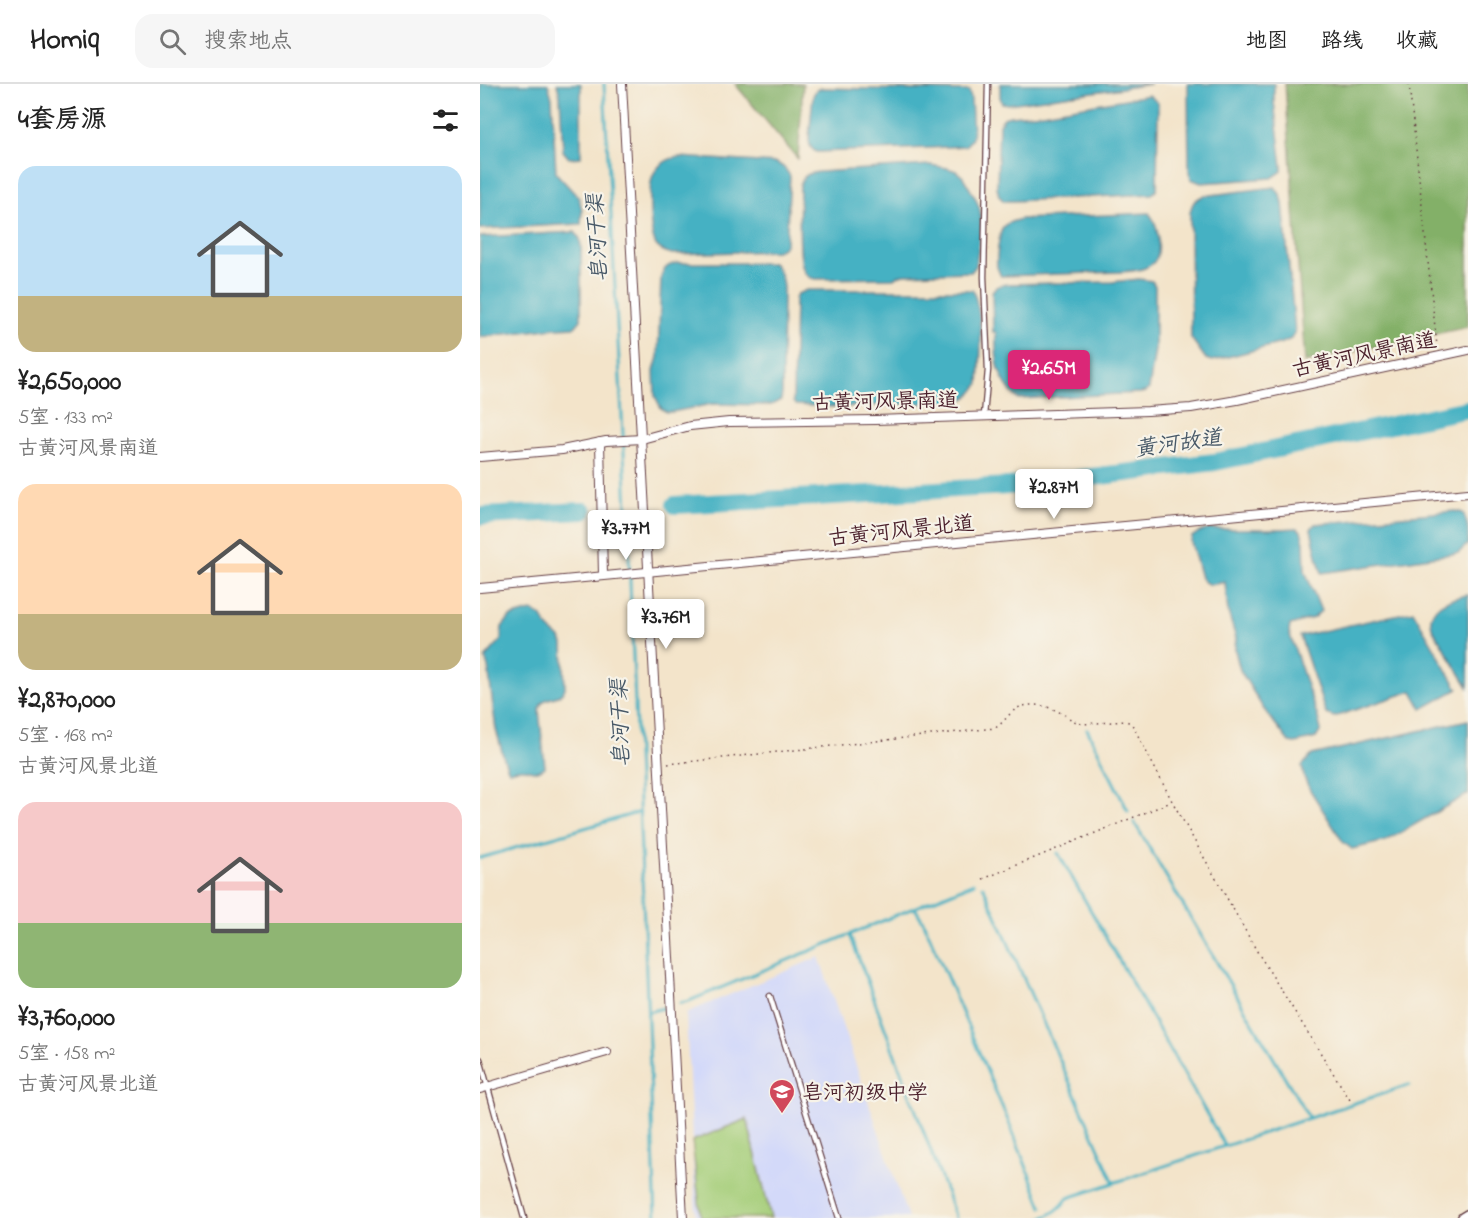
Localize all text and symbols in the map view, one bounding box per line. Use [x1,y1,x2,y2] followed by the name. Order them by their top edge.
[135,14,555,68] search box
[30,21,99,62] text: Homiq
[156,25,189,58] icon: search
[204,26,292,58] text: 搜索地点
[1246,27,1288,57] text: 地图
[1321,27,1363,57] text: 路线
[1396,27,1438,57] text: 收藏
[18,102,107,140] text: 4套房源
[429,104,462,137] icon: filters
[581,191,617,283] water label: 皂河干渠
[186,205,294,313] icon: home
[1289,326,1439,386] street label: 古黄河风景南道
[1000,350,1098,401] pin: ¥2.65M
[1022,355,1076,384] text: ¥2.65M
[18,364,121,402] text: ¥2,650,000
[811,387,959,419] street label: 古黄河风景南道
[18,404,113,433] text: 5室 · 133 m²
[1133,423,1226,467] water label: 黄河故道
[18,435,158,464] text: 古黄河风景南道
[1005,469,1103,520] pin: ¥2.87M
[1029,474,1079,503] text: ¥2.87M
[827,509,976,555] street label: 古黄河风景北道
[577,510,675,561] pin: ¥3.77M
[602,515,650,544] text: ¥3.77M
[186,523,294,631] icon: home
[617,599,715,650] pin: ¥3.76M
[641,604,691,633] text: ¥3.76M
[604,676,640,767] water label: 皂河干渠
[18,682,115,720] text: ¥2,870,000
[18,722,113,751] text: 5室 · 168 m²
[18,753,158,782] text: 古黄河风景北道
[186,841,294,949] icon: home
[18,1000,115,1038] text: ¥3,760,000
[18,1040,115,1069] text: 5室 · 158 m²
[18,1071,158,1100] text: 古黄河风景北道
[767,1077,797,1115] school or university icon: 皂河初级中学
[802,1079,928,1109] place label: 皂河初级中学

